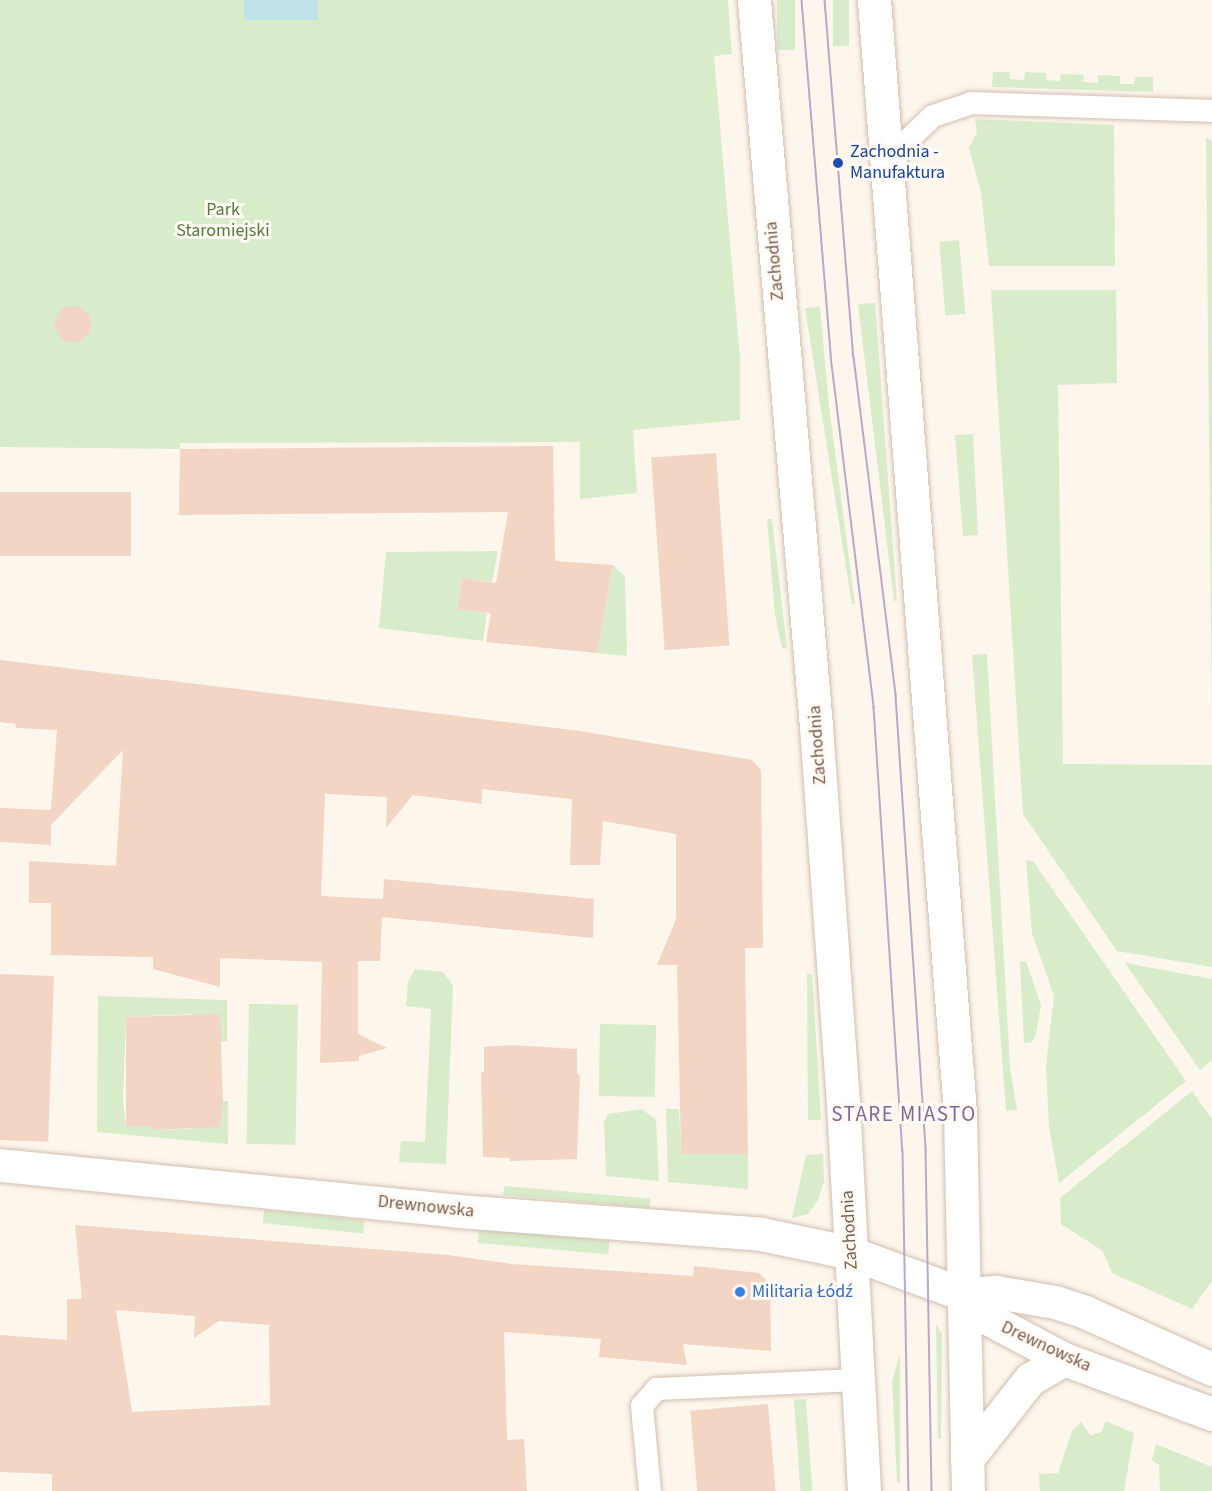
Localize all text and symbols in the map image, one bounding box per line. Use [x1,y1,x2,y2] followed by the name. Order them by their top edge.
[850,142,945,184] place label: Zachodnia - Manufaktura
[831,156,845,170] marker: Zachodnia - Manufaktura
[176,200,270,242] park label: Park Staromiejski
[761,220,789,302] street label: Zachodnia
[804,705,832,785] street label: Zachodnia
[831,1101,977,1127] district label: STARE MIASTO
[837,1190,863,1270] street label: Zachodnia
[377,1191,475,1223] street label: Drewnowska
[752,1281,853,1303] place label: Militaria Łódź
[733,1285,747,1299] marker: Militaria Łódź
[998,1317,1094,1377] street label: Drewnowska

